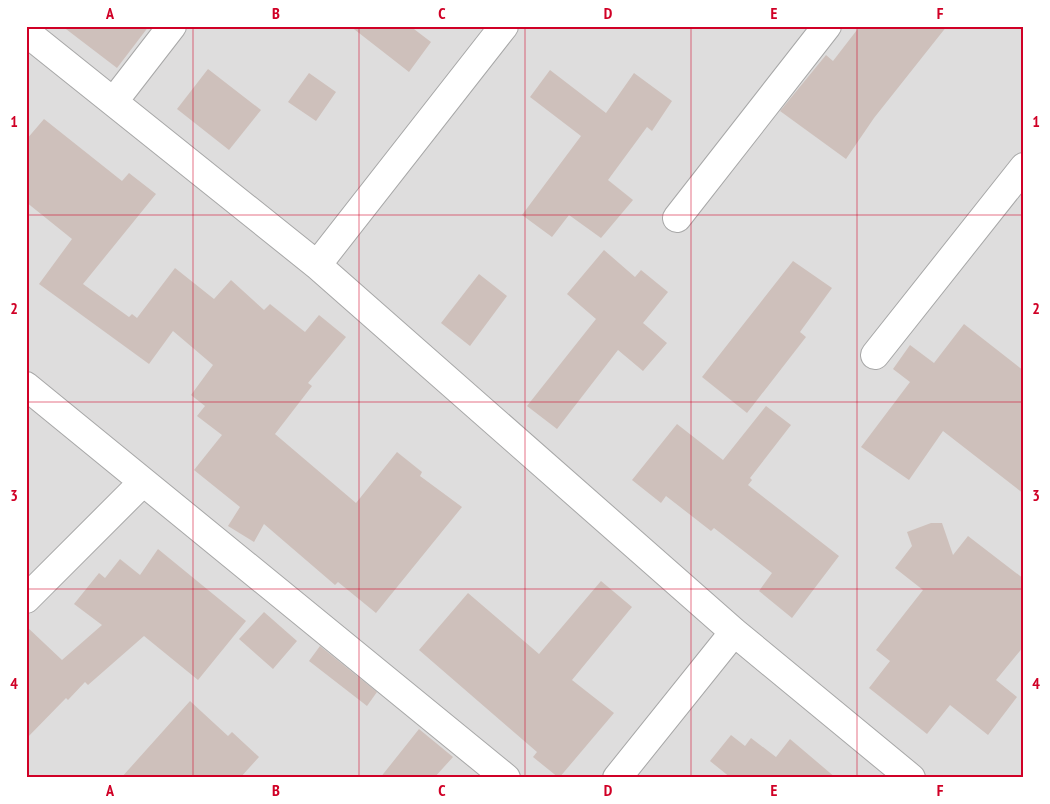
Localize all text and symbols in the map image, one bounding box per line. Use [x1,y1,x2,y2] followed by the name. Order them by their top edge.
[105,3,115,23] text: A
[272,3,280,23] text: B
[438,3,446,23] text: C
[604,3,613,23] text: D
[771,3,778,23] text: E
[937,3,944,23] text: F
[10,111,18,131] text: 1
[1032,111,1040,131] text: 1
[10,298,18,318] text: 2
[1032,298,1040,318] text: 2
[10,485,18,505] text: 3
[1032,485,1040,505] text: 3
[10,673,18,693] text: 4
[1032,673,1040,693] text: 4
[105,780,115,800] text: A
[272,780,280,800] text: B
[438,780,446,800] text: C
[604,780,613,800] text: D
[771,780,778,800] text: E
[937,780,944,800] text: F

